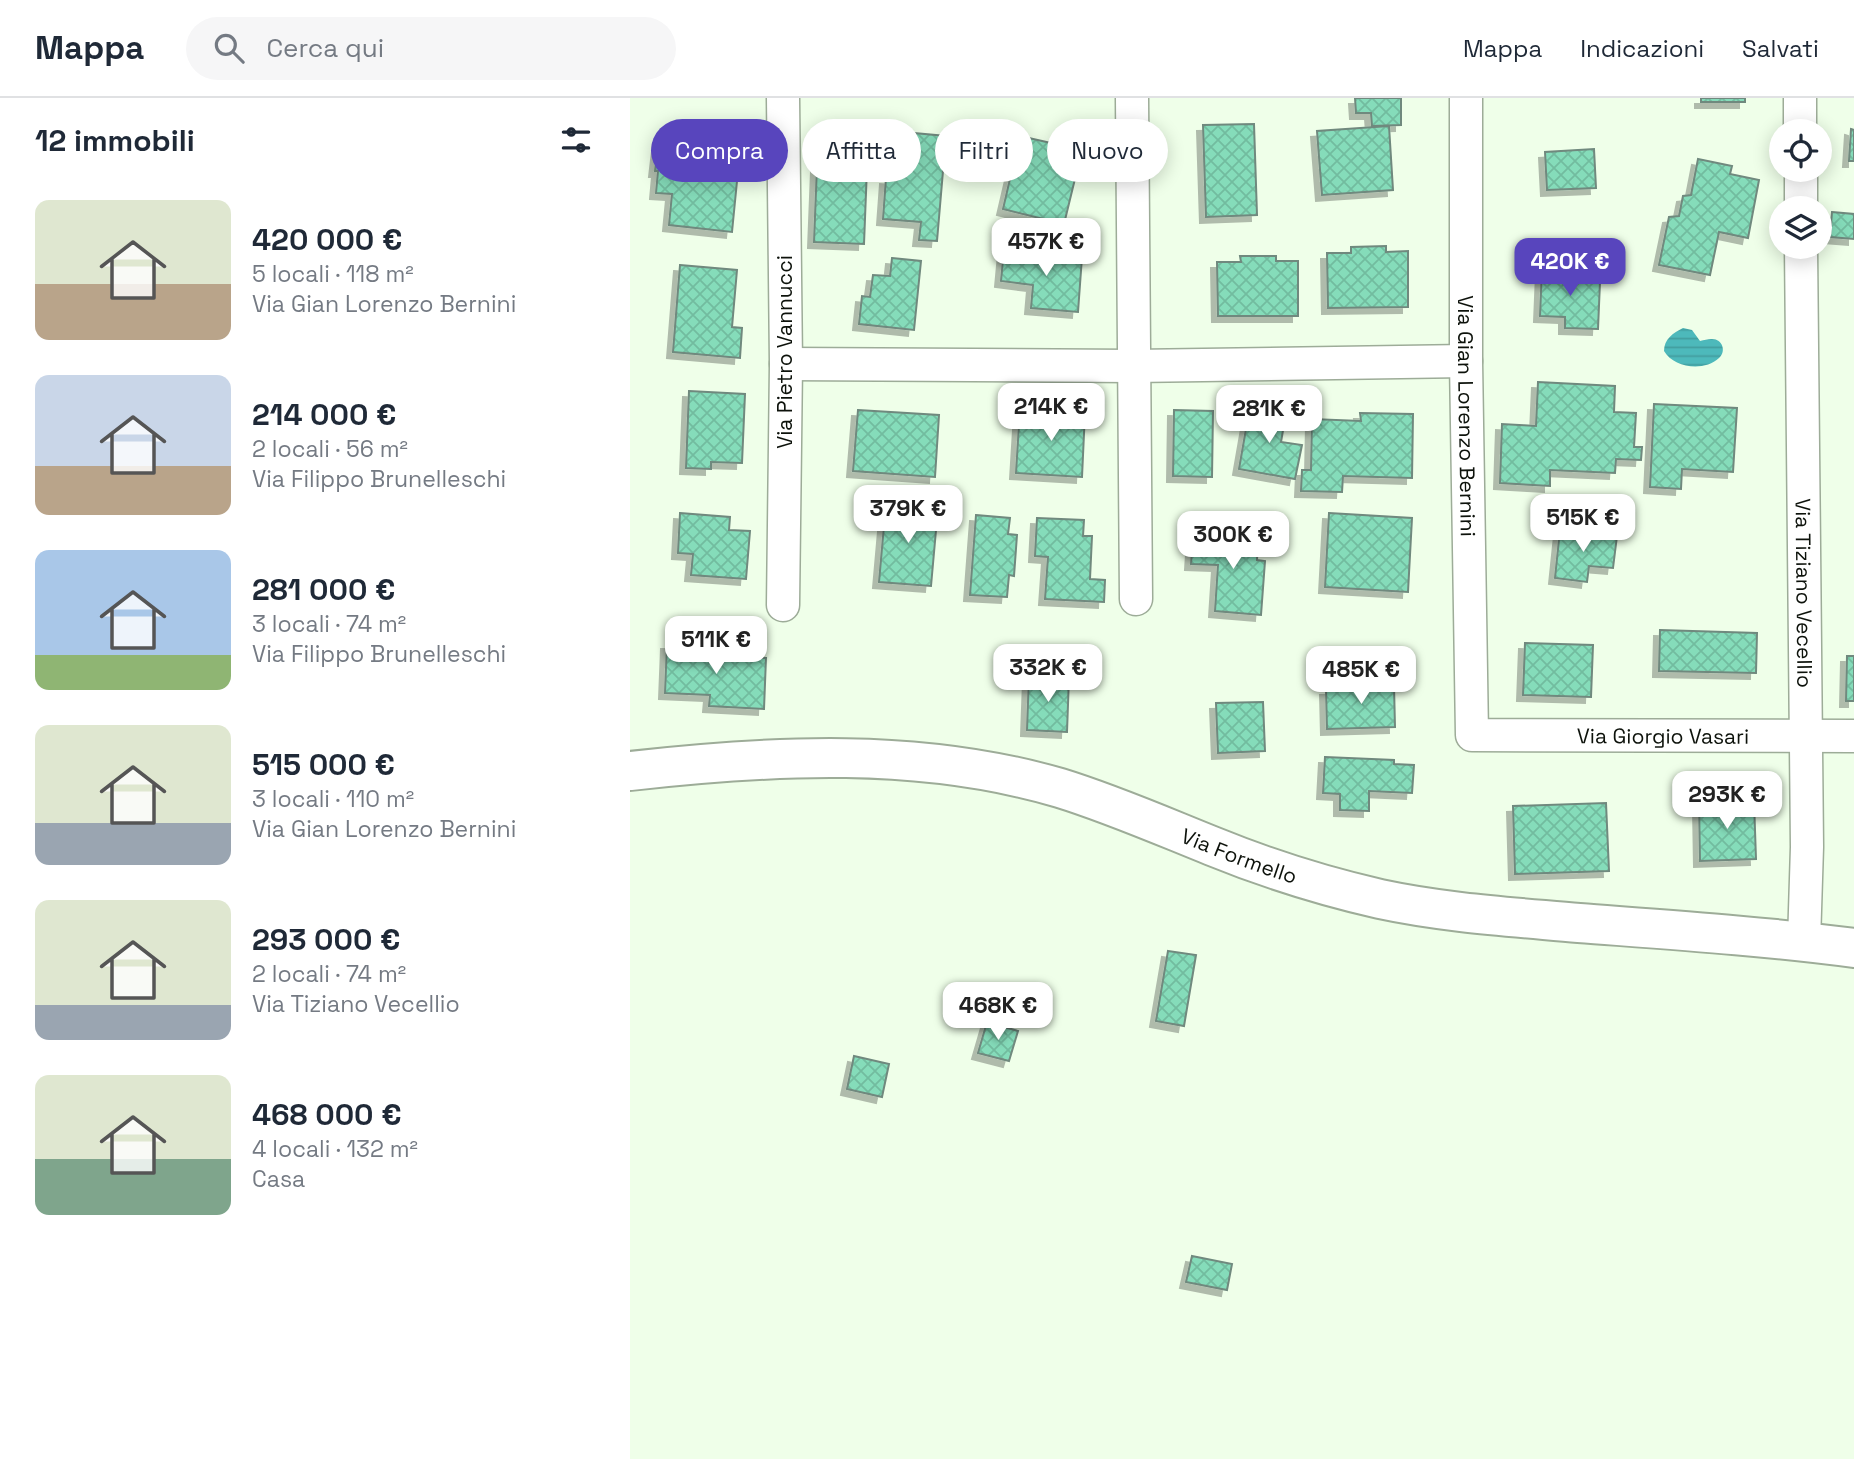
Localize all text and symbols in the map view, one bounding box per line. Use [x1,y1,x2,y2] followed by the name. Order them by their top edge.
[186,17,676,80] search box
[35,27,144,69] text: Mappa
[210,29,248,67] icon: search
[266,31,384,65] text: Cerca qui
[1463,33,1542,64] text: Mappa
[1580,33,1704,64] text: Indicazioni
[1742,33,1819,64] text: Salvati
[651,119,788,182] chip: Compra
[802,119,921,182] chip: Affitta
[935,119,1033,182] chip: Filtri
[1047,119,1168,182] chip: Nuovo
[1769,119,1832,259] map controls
[1769,119,1832,182] button: locate
[35,121,195,160] text: 12 immobili
[557,121,595,159] icon: filters
[1769,196,1832,259] button: layers
[989,218,1103,278] pin: 457K €
[252,220,402,259] text: 420 000 €
[1008,226,1084,256] text: 457K €
[91,228,175,312] icon: home
[1513,238,1627,298] pin: 420K €
[1530,246,1610,276] text: 420K €
[771,255,798,449] street label: Via Pietro Vannucci
[252,259,414,289] text: 5 locali · 118 m²
[252,289,516,319] text: Via Gian Lorenzo Bernini
[1453,295,1482,537] street label: Via Gian Lorenzo Bernini
[994,384,1108,443] pin: 214K €
[1212,386,1326,445] pin: 281K €
[1014,391,1088,421] text: 214K €
[1232,393,1306,423] text: 281K €
[252,395,396,434] text: 214 000 €
[91,403,175,487] icon: home
[252,434,408,464] text: 2 locali · 56 m²
[252,464,506,494] text: Via Filippo Brunelleschi
[851,486,965,545] pin: 379K €
[870,493,946,523] text: 379K €
[1526,494,1640,554] pin: 515K €
[1790,498,1819,688] street label: Via Tiziano Vecellio
[1546,502,1620,532] text: 515K €
[1176,512,1290,571] pin: 300K €
[1193,519,1273,549] text: 300K €
[252,570,395,609] text: 281 000 €
[91,578,175,662] icon: home
[252,609,406,639] text: 3 locali · 74 m²
[659,616,773,676] pin: 511K €
[681,624,751,654] text: 511K €
[252,639,506,669] text: Via Filippo Brunelleschi
[991,644,1105,704] pin: 332K €
[1304,646,1418,706] pin: 485K €
[1009,652,1087,682] text: 332K €
[1322,654,1400,684] text: 485K €
[1577,722,1749,749] street label: Via Giorgio Vasari
[252,745,395,784] text: 515 000 €
[91,753,175,837] icon: home
[1670,772,1784,831] pin: 293K €
[1688,779,1766,809] text: 293K €
[252,784,414,814] text: 3 locali · 110 m²
[252,814,516,844] text: Via Gian Lorenzo Bernini
[1178,822,1301,889] street label: Via Formello
[252,920,400,959] text: 293 000 €
[91,928,175,1012] icon: home
[252,959,406,989] text: 2 locali · 74 m²
[941,982,1055,1042] pin: 468K €
[252,989,460,1019] text: Via Tiziano Vecellio
[959,990,1037,1020] text: 468K €
[252,1095,402,1134] text: 468 000 €
[91,1103,175,1187] icon: home
[252,1134,418,1164] text: 4 locali · 132 m²
[252,1164,305,1194] text: Casa

